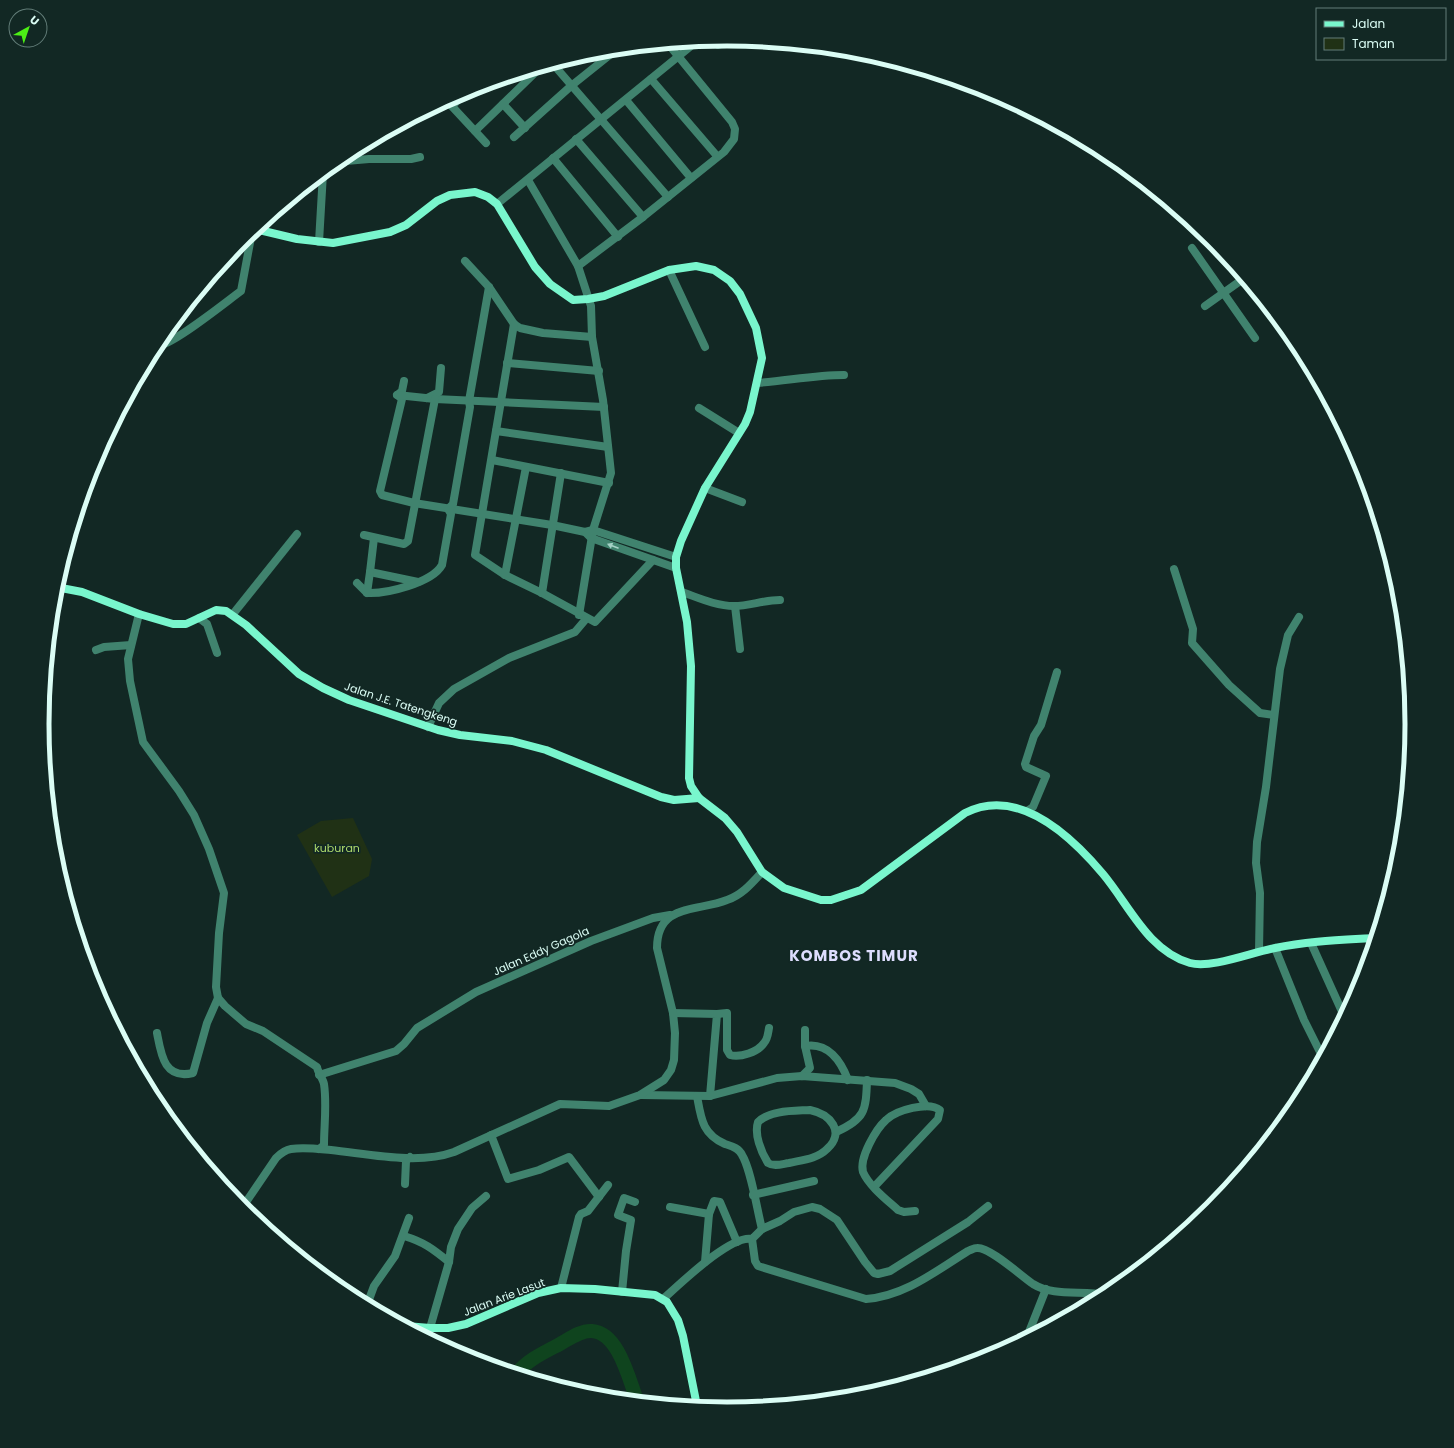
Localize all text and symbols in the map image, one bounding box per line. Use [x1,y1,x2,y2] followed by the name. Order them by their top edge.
[8,8,48,48] north arrow
[1316,8,1446,60] legend
[26,12,43,29] text: U
[1352,15,1385,32] text: Jalan
[1352,35,1395,52] text: Taman
[607,543,619,549] one-way arrow
[342,678,460,730] street label: Jalan J.E. Tatengkeng
[314,840,360,856] park label: kuburan
[490,923,592,979] street label: Jalan Eddy Gagola
[789,945,919,966] district label: KOMBOS TIMUR
[461,1274,547,1320] street label: Jalan Arie Lasut

